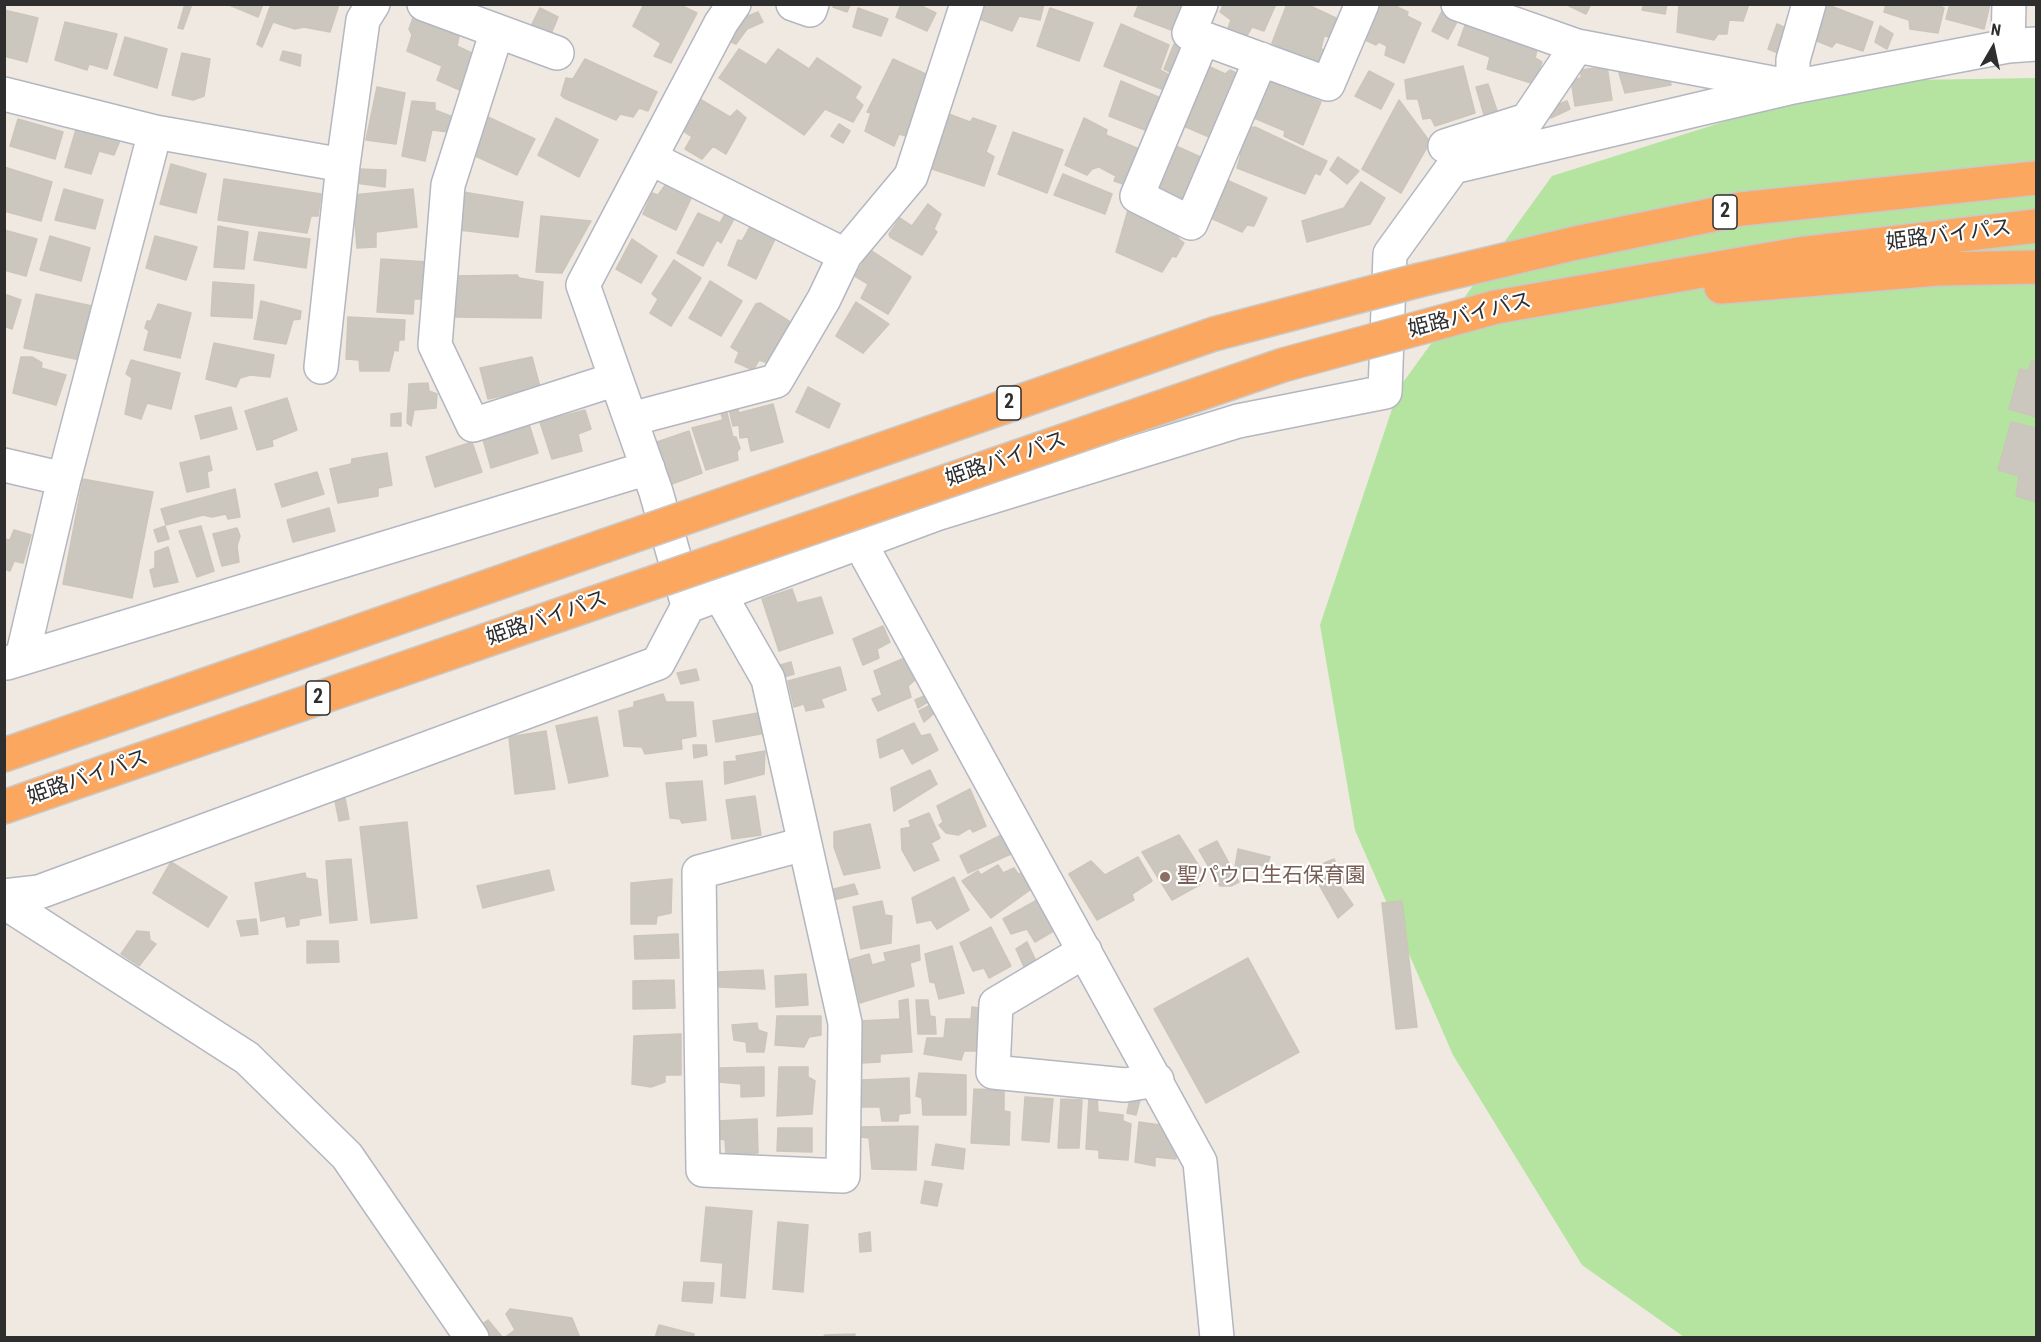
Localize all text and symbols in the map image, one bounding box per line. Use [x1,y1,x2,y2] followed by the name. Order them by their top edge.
[1963,18,2023,78] north arrow
[1990,20,2002,40] text: N
[1713,195,1737,229] road number: 2
[1885,216,2013,256] street label: 姫路バイパス
[1406,289,1534,343] street label: 姫路バイパス
[997,386,1021,420] road number: 2
[942,428,1070,492] street label: 姫路バイパス
[483,587,611,651] street label: 姫路バイパス
[306,681,330,715] road number: 2
[24,746,152,810] street label: 姫路バイパス
[1177,864,1366,890] place label: 聖パウロ生石保育園
[1158,870,1172,884] marker: 聖パウロ生石保育園

